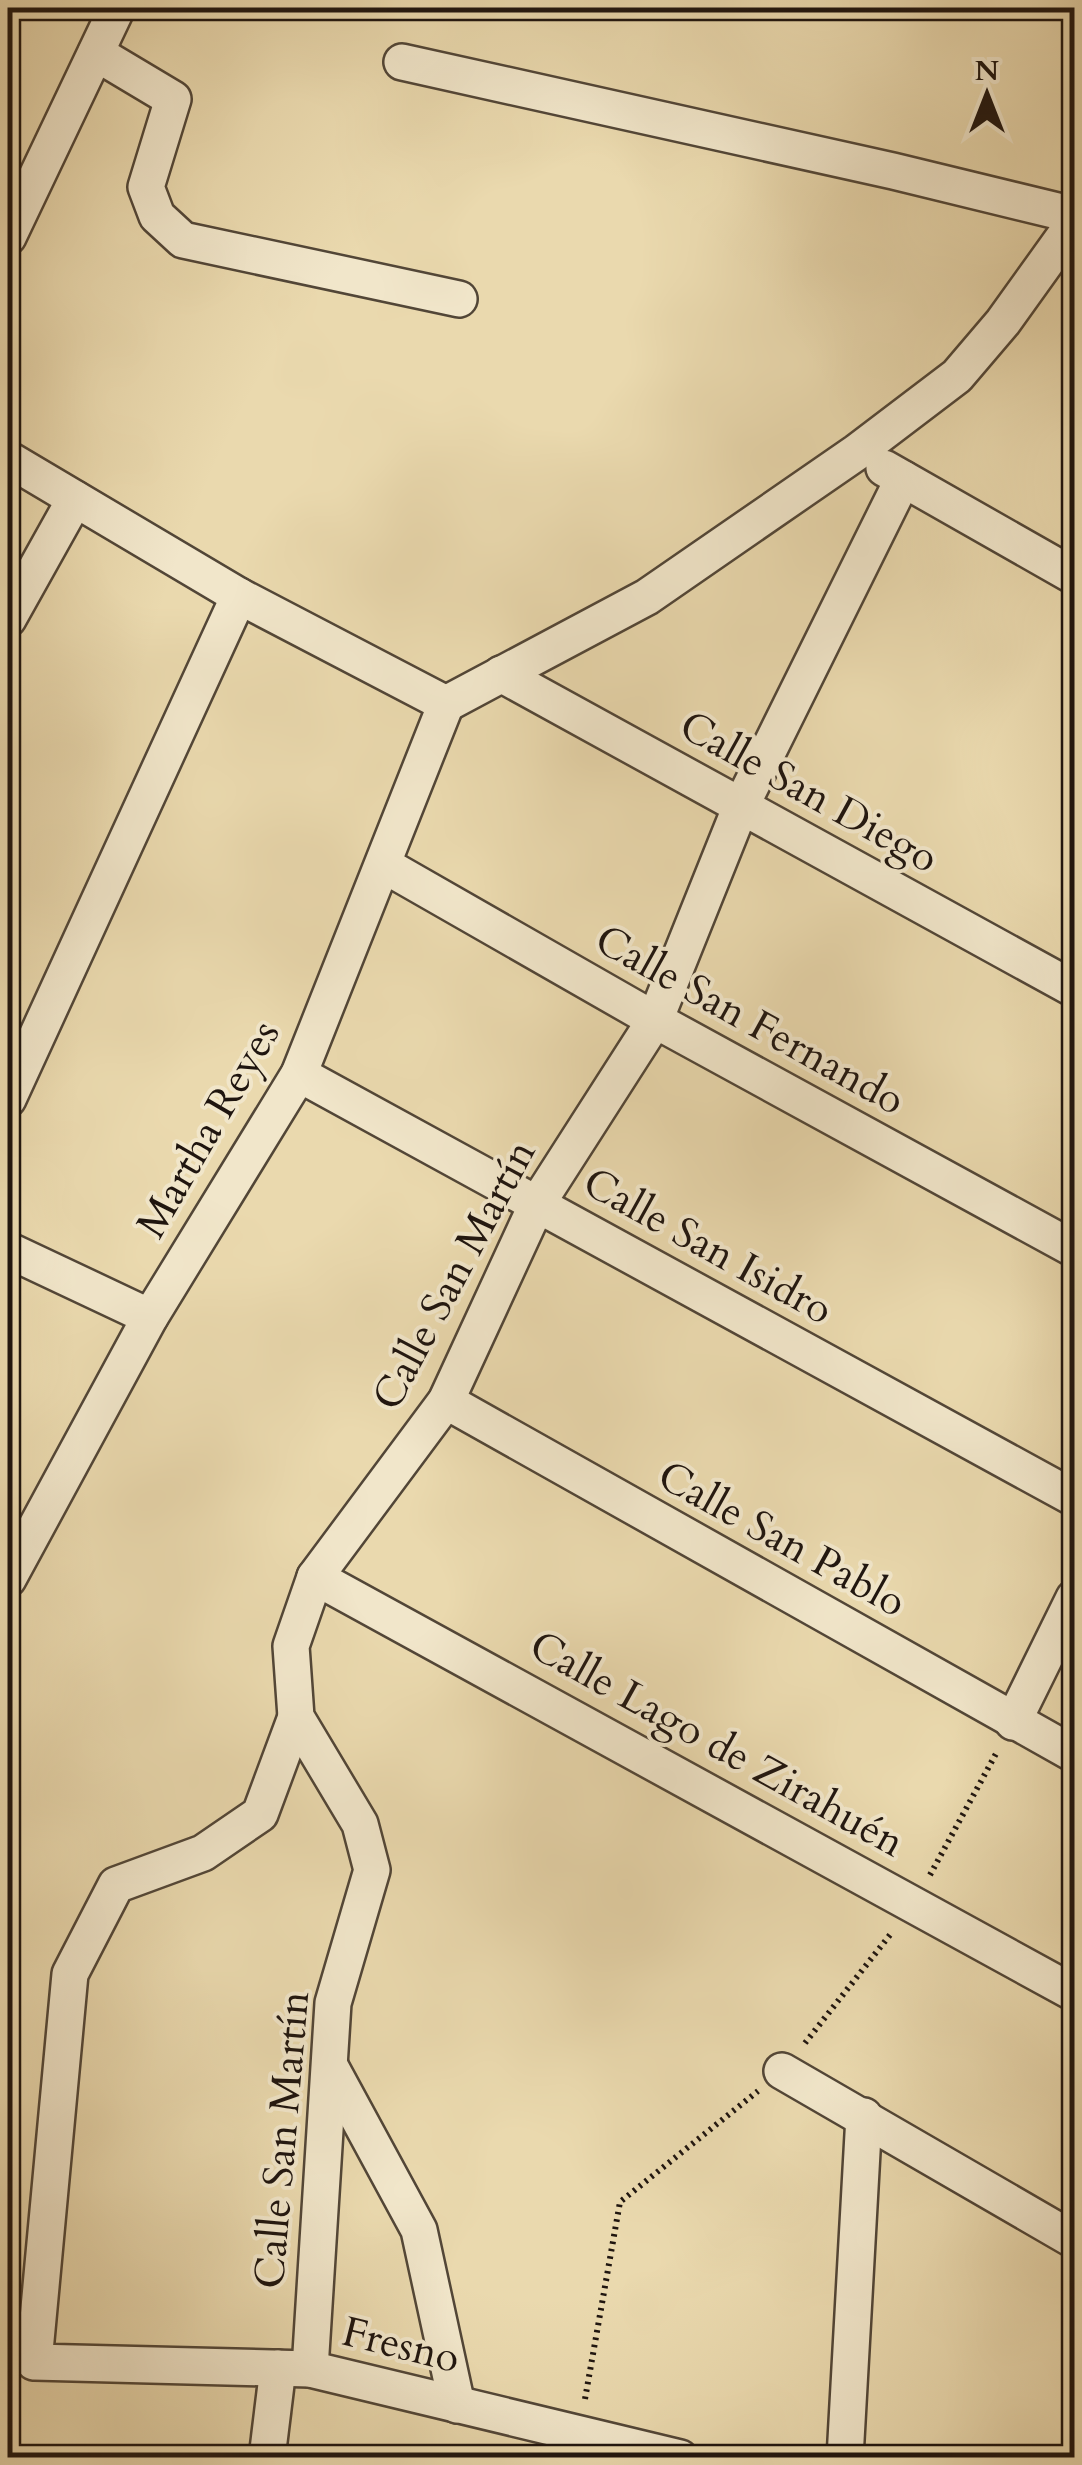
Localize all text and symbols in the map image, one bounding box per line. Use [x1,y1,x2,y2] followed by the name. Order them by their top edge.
[937,45,1037,145] north arrow
[975,52,999,90] text: N
[669,697,949,887] street label: Calle San Diego
[585,911,915,1129] street label: Calle San Fernando
[123,1010,293,1248] street label: Martha Reyes
[359,1130,549,1420] street label: Calle San Martín
[573,1154,843,1338] street label: Calle San Isidro
[648,1447,916,1631] street label: Calle San Pablo
[519,1617,915,1871] street label: Calle Lago de Zirahuén
[241,1989,323,2291] street label: Calle San Martín
[336,2303,466,2387] street label: Fresno

